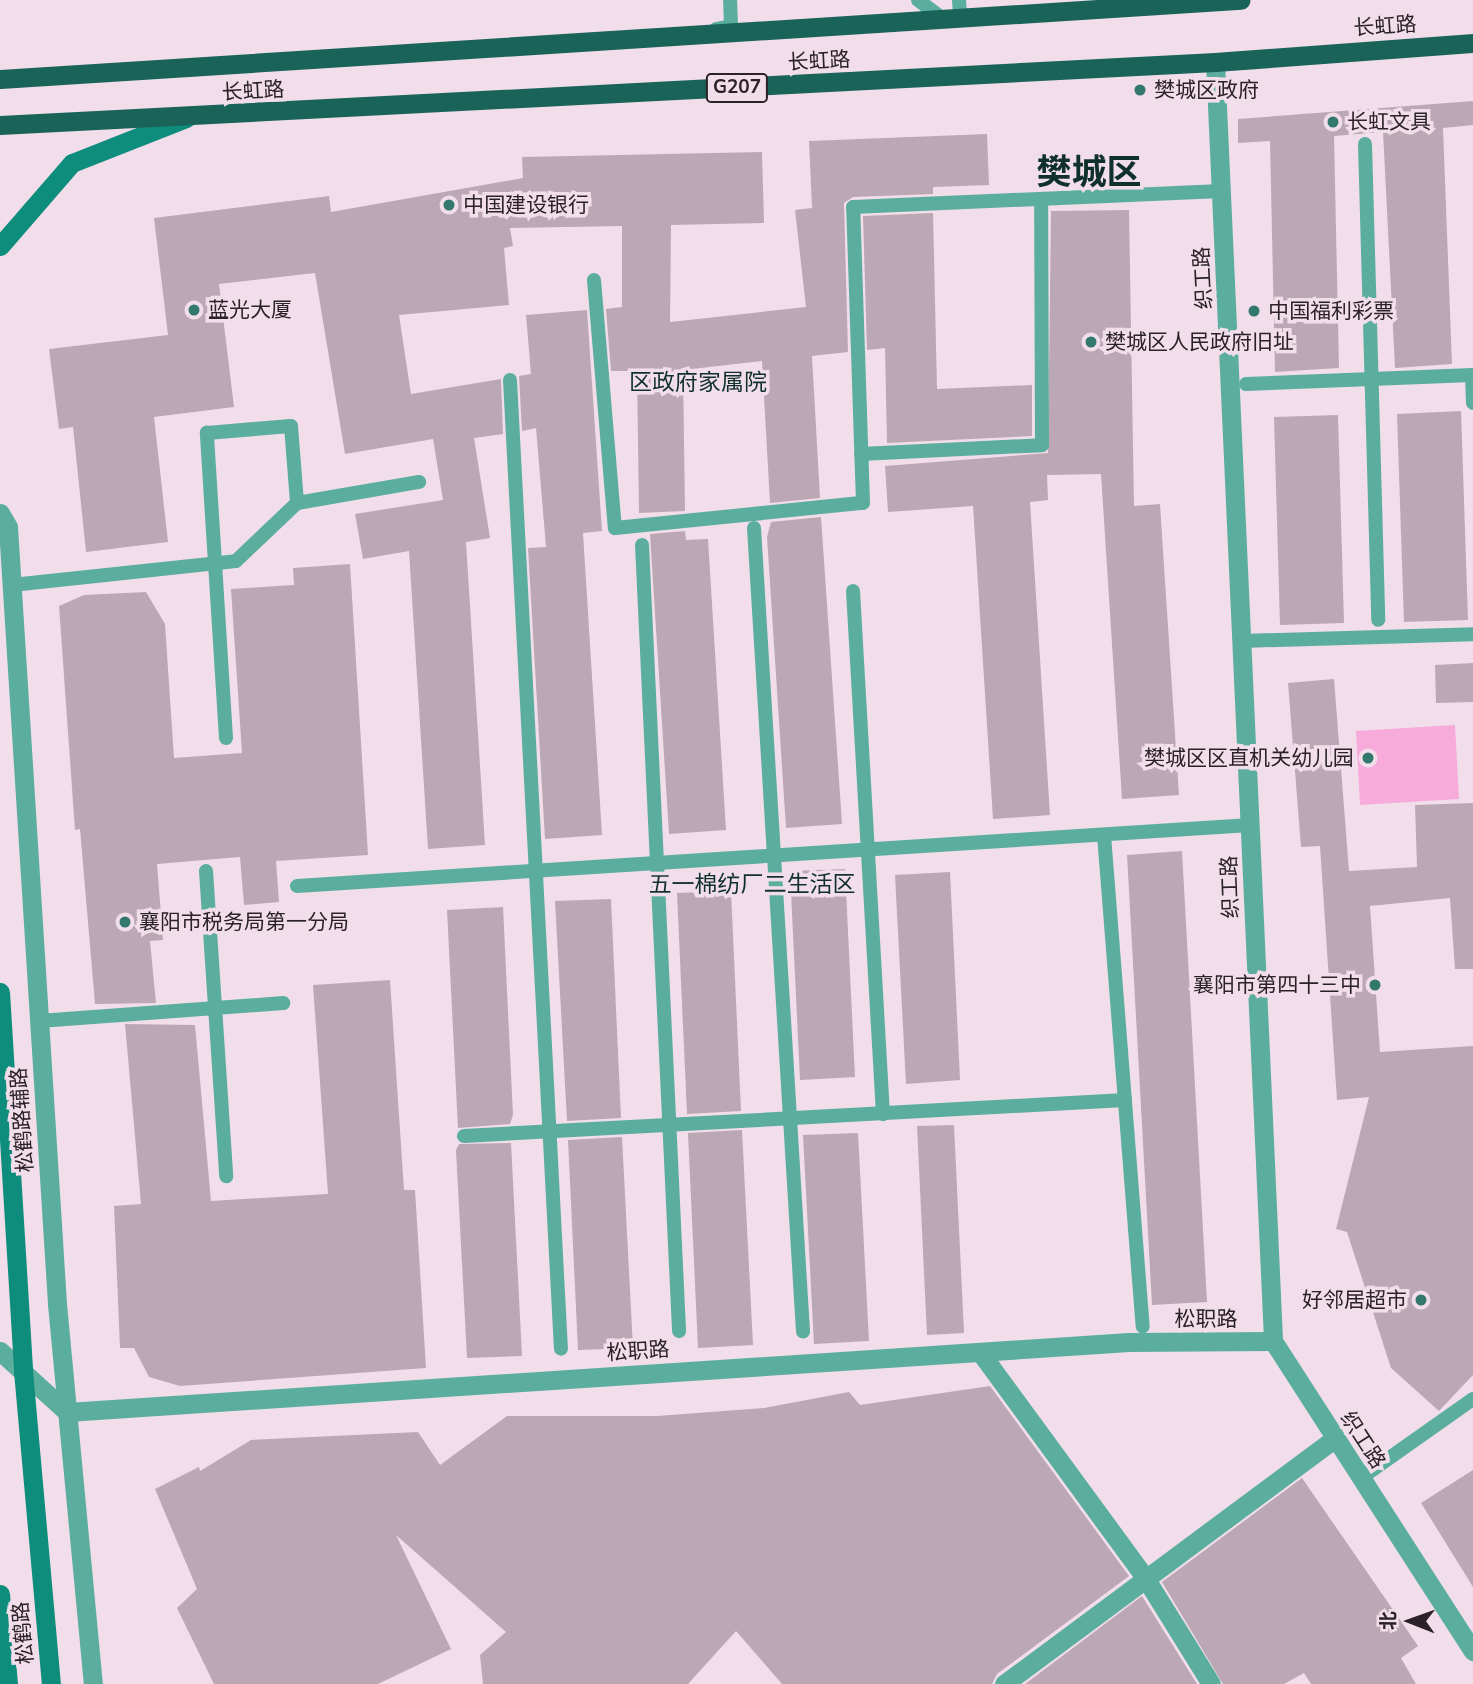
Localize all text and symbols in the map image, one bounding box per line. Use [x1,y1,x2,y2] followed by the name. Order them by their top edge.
[1353,11,1417,41] street label: 长虹路
[787,47,851,75] street label: 长虹路
[706,72,768,104] road number: G207
[221,77,285,105] street label: 长虹路
[1154,77,1259,103] place label: 樊城区政府
[1132,82,1148,98] marker: 樊城区政府
[1347,109,1431,135] place label: 长虹文具
[1325,114,1341,130] marker: 长虹文具
[1037,152,1141,194] district label: 樊城区
[463,192,589,218] place label: 中国建设银行
[441,197,457,213] marker: 中国建设银行
[1189,246,1217,310] street label: 织工路
[208,297,292,323] place label: 蓝光大厦
[1268,298,1394,324] place label: 中国福利彩票
[186,302,202,318] marker: 蓝光大厦
[1246,303,1262,319] marker: 中国福利彩票
[1105,329,1294,355] place label: 樊城区人民政府旧址
[1083,334,1099,350] marker: 樊城区人民政府旧址
[629,369,767,397] district label: 区政府家属院
[1144,745,1354,771] place label: 樊城区区直机关幼儿园
[1360,750,1376,766] marker: 樊城区区直机关幼儿园
[1216,855,1244,919] street label: 织工路
[649,871,855,899] district label: 五一棉纺厂二生活区
[139,909,349,935] place label: 襄阳市税务局第一分局
[117,914,133,930] marker: 襄阳市税务局第一分局
[1193,972,1361,998] place label: 襄阳市第四十三中
[1367,977,1383,993] marker: 襄阳市第四十三中
[6,1067,38,1173] street label: 松鹤路辅路
[1302,1287,1407,1313] place label: 好邻居超市
[1413,1292,1429,1308] marker: 好邻居超市
[1175,1306,1237,1332] street label: 松职路
[606,1336,670,1366] street label: 松职路
[1335,1407,1391,1473] street label: 织工路
[1375,1586,1445,1656] north arrow
[8,1601,38,1665] street label: 松鹤路
[1376,1611,1402,1630] text: 北

